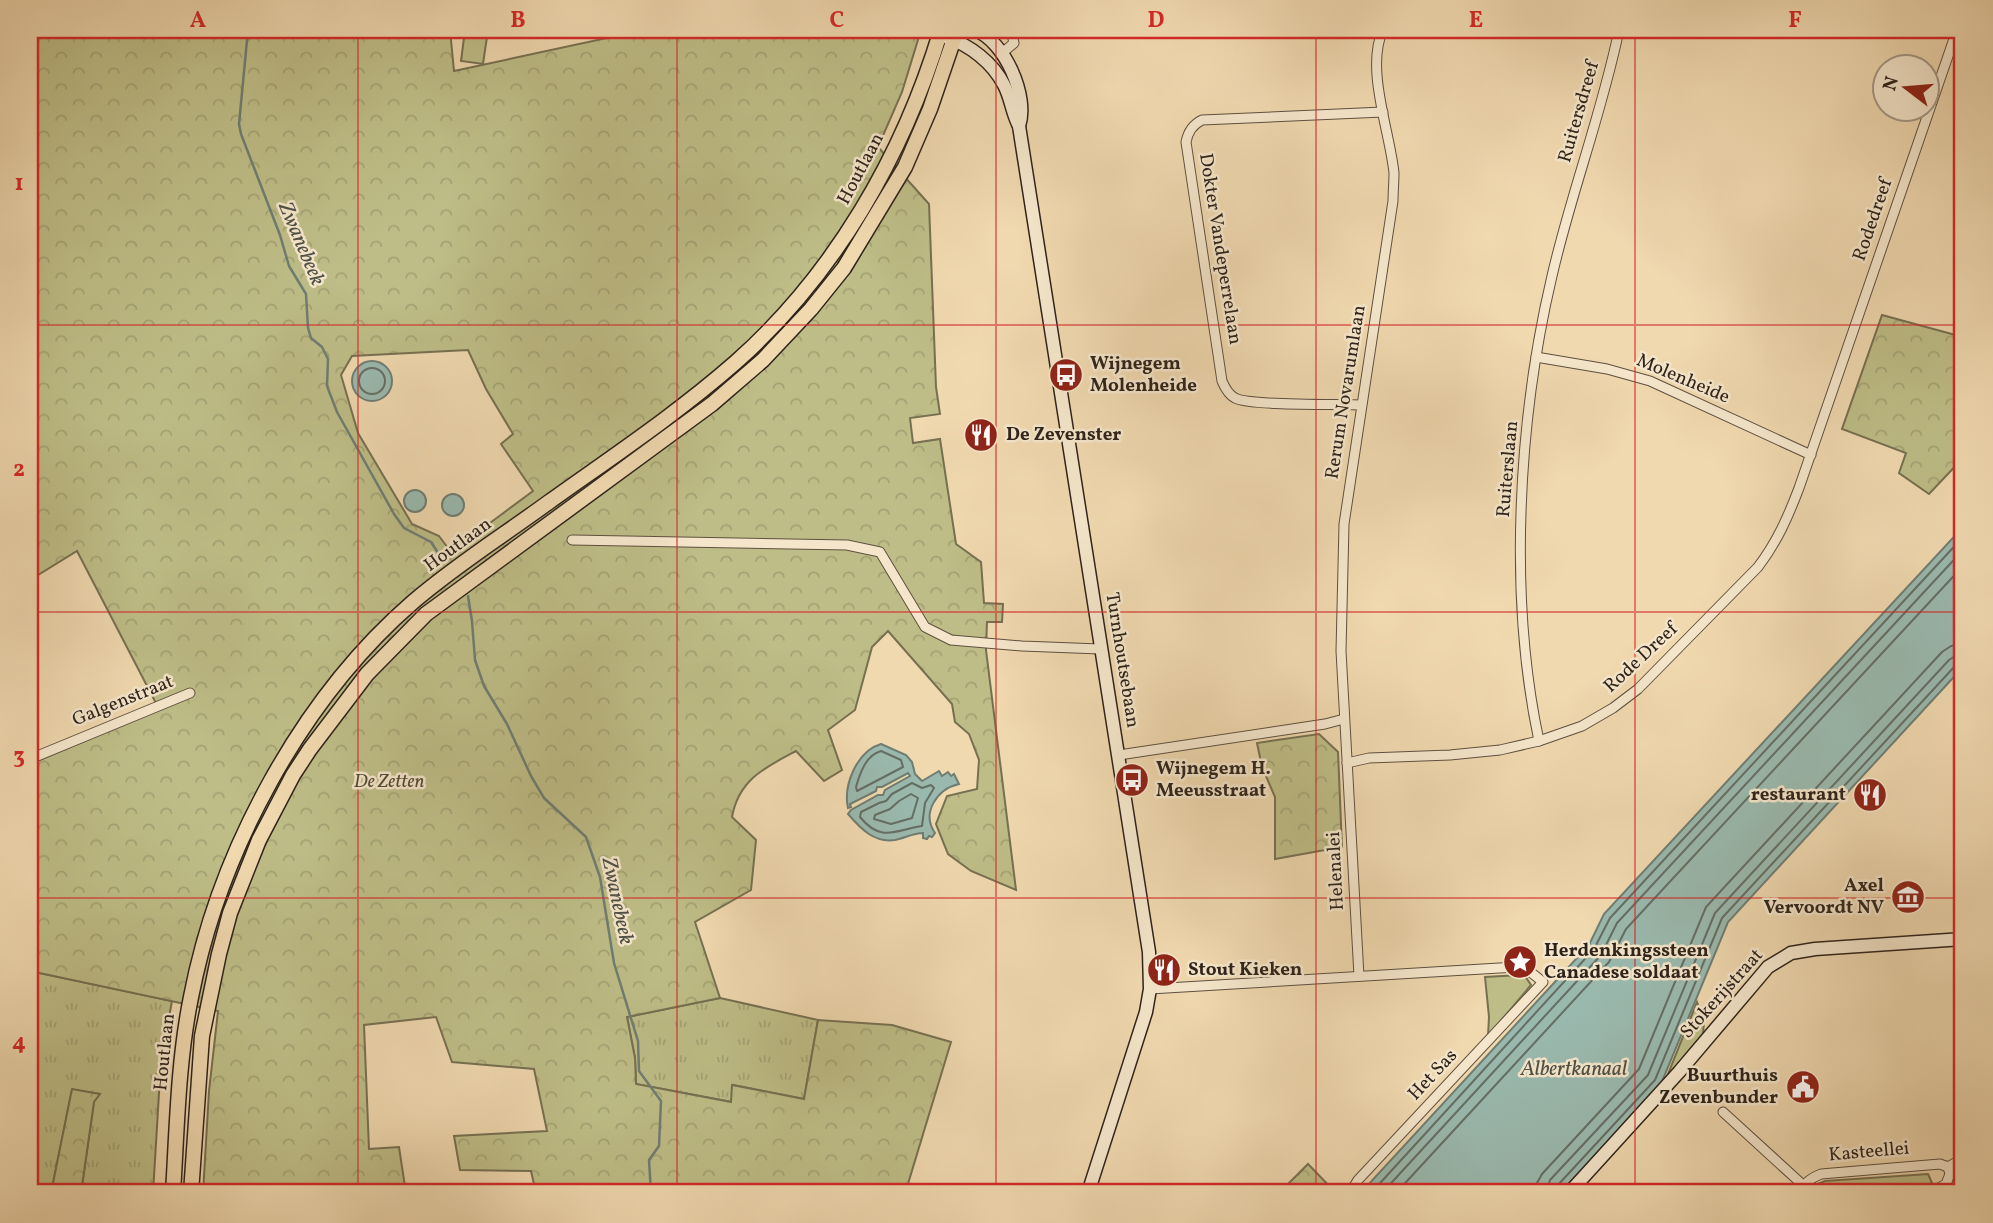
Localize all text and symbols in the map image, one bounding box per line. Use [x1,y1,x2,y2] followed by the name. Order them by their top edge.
[190,5,206,37] text: A
[510,5,526,37] text: B
[830,5,844,37] text: C
[1148,5,1165,37] text: D
[1469,5,1483,37] text: E
[1788,5,1802,37] text: F
[1870,52,1940,122] north arrow
[1552,57,1606,166] street label: Ruitersdreef
[1877,73,1906,94] text: N
[831,129,891,209] street label: Houtlaan
[1192,151,1248,347] street label: Dokter Vandeperrelaan
[14,168,24,200] text: 1
[1847,174,1900,265] street label: Rodedreef
[270,197,332,291] water label: Zwanebeek
[1319,303,1373,481] street label: Rerum Novarumlaan
[1632,348,1734,410] street label: Molenheide
[1090,351,1197,399] place label: Wijnegem Molenheide
[1047,356,1085,394] bus stop icon: Wijnegem Molenheide
[962,416,1000,454] restaurant icon: De Zevenster
[1491,420,1525,518] street label: Ruiterslaan
[1006,422,1121,448] place label: De Zevenster
[13,454,25,486] text: 2
[419,512,497,578] street label: Houtlaan
[1098,590,1146,730] street label: Turnhoutsebaan
[1598,616,1685,699] street label: Rode Dreef
[68,669,178,733] street label: Galgenstraat
[13,741,25,773] text: 3
[1156,756,1271,804] place label: Wijnegem H. Meeusstraat
[1113,761,1151,799] bus stop icon: Wijnegem H. Meeusstraat
[354,769,424,795] park label: De Zetten
[1851,776,1889,814] restaurant icon: restaurant
[1751,782,1846,808] place label: restaurant
[1321,830,1351,911] street label: Helenalei
[593,854,640,947] water label: Zwanebeek
[1763,873,1884,921] place label: Axel Vervoordt NV
[1889,878,1927,916] museum icon: Axel Vervoordt NV
[1544,938,1709,986] place label: Herdenkingssteen Canadese soldaat
[1501,943,1539,981] place icon: Herdenkingssteen Canadese soldaat
[1675,943,1770,1045] street label: Stokerijstraat
[1145,951,1183,989] restaurant icon: Stout Kieken
[1188,957,1302,983] place label: Stout Kieken
[148,1012,182,1092] street label: Houtlaan
[12,1027,26,1059] text: 4
[1402,1044,1464,1106] street label: Het Sas
[1520,1055,1627,1084] water label: Albertkanaal
[1659,1063,1778,1111] place label: Buurthuis Zevenbunder
[1784,1068,1822,1106] public building icon: Buurthuis Zevenbunder
[1827,1135,1911,1168] street label: Kasteellei

